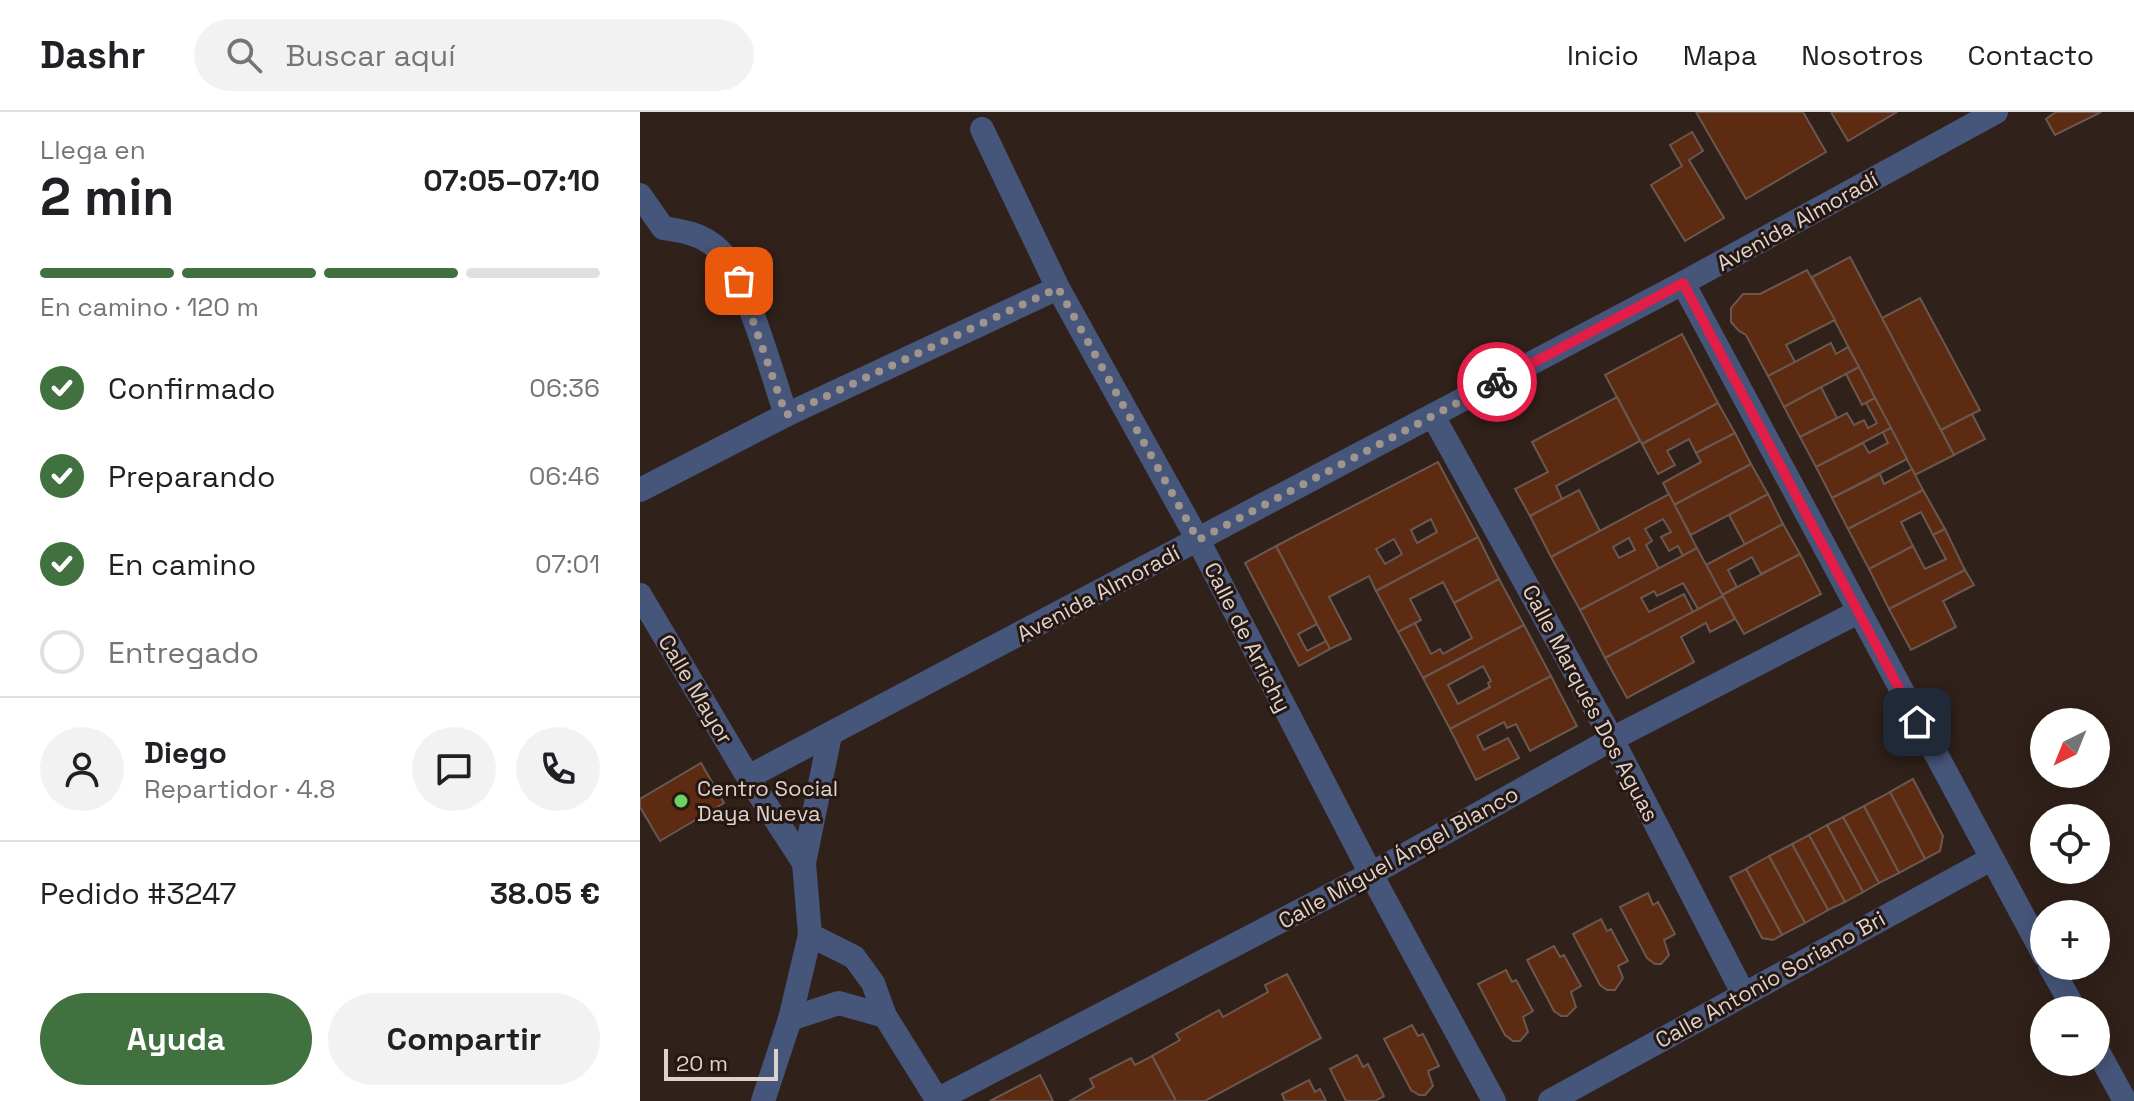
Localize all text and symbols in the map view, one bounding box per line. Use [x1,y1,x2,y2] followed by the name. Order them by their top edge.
[194,19,754,91] search box
[40,31,146,79] text: Dashr
[222,33,266,77] icon: search
[286,36,456,75] text: Buscar aquí
[1567,37,1639,73] text: Inicio
[1683,37,1757,73] text: Mapa
[1801,37,1924,73] text: Nosotros
[1968,37,2094,73] text: Contacto
[40,133,146,167] text: Llega en
[423,161,600,200] text: 07:05–07:10
[40,164,174,230] text: 2 min
[1711,165,1883,277] street label: Avenida Almoradí
[705,247,773,315] pin
[717,259,761,303] icon: bag
[40,290,259,324] text: En camino · 120 m
[1457,342,1537,422] courier
[1475,360,1519,404] icon: bike
[40,366,84,410] icon: check
[108,369,275,408] text: Confirmado
[529,371,600,405] text: 06:36
[40,454,84,498] icon: check
[108,457,275,496] text: Preparando
[529,459,600,493] text: 06:46
[1012,538,1185,648] street label: Avenida Almoradí
[40,542,84,586] icon: check
[108,545,256,584] text: En camino
[535,547,600,581] text: 07:01
[1198,557,1298,717] street label: Calle de Arrichy
[1517,580,1665,826] street label: Calle Marqués Dos Aguas
[652,629,740,749] street label: Calle Mayor
[108,633,259,672] text: Entregado
[1883,688,1951,756] pin
[1895,700,1939,744] icon: home
[2030,708,2110,788] north arrow
[2030,708,2110,1076] map controls
[40,727,124,811] button: person
[412,727,496,811] button: chat
[516,727,600,811] button: phone
[144,733,227,772] text: Diego
[144,772,336,806] text: Repartidor · 4.8
[697,774,838,827] place label: Centro Social Daya Nueva
[1273,779,1523,935] street label: Calle Miguel Ángel Blanco
[672,792,690,810] marker: Centro Social Daya Nueva
[2030,804,2110,884] button: locate
[40,874,236,913] text: Pedido #3247
[490,874,600,913] text: 38.05 €
[2030,900,2110,980] button: +
[1650,904,1890,1054] street label: Calle Antonio Soriano Bri
[40,993,312,1085] button: Ayuda
[328,993,600,1085] button: Compartir
[2030,996,2110,1076] button: −
[664,1045,778,1081] scale bar
[676,1049,728,1077] text: 20 m

